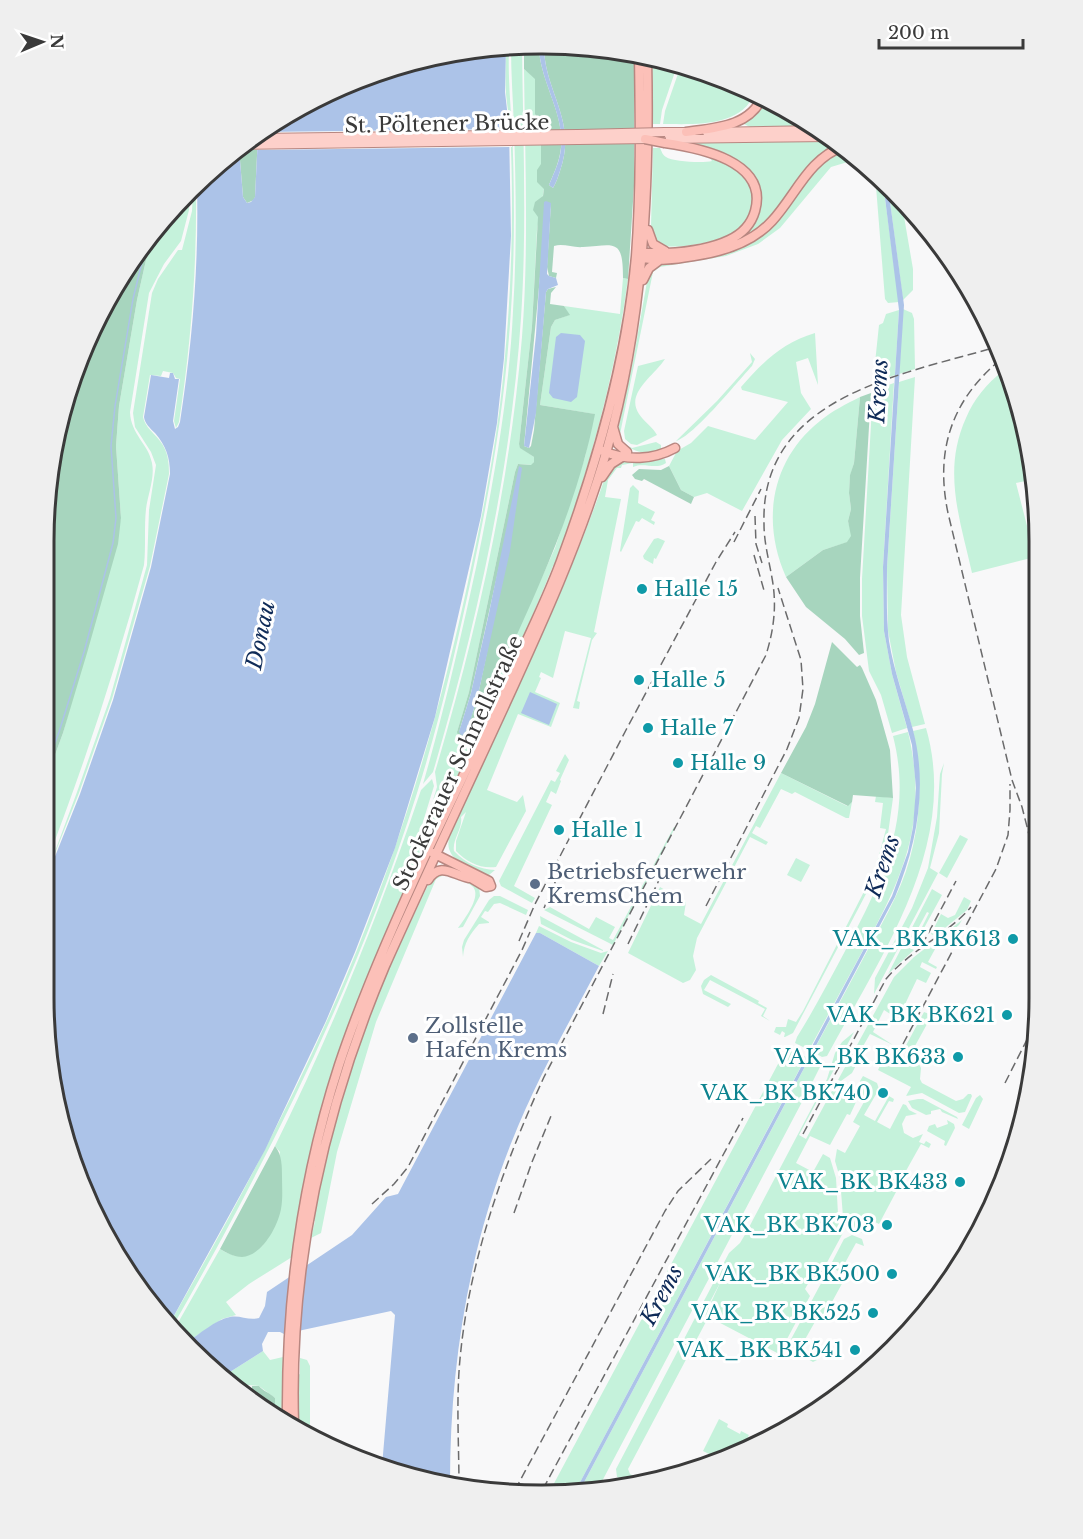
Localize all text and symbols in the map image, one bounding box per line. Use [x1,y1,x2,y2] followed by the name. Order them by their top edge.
[12,12,72,72] north arrow
[879,12,1023,50] scale bar
[888,22,949,44] text: 200 m
[47,34,67,49] text: N
[344,109,550,139] street label: St. Pöltener Brücke
[863,358,894,425] water label: Krems
[654,576,738,602] place label: Halle 15
[635,582,649,596] marker: Halle 15
[240,598,281,673] water label: Donau
[387,631,529,895] street label: Stockerauer Schnellstraße
[651,667,726,693] place label: Halle 5
[632,673,646,687] marker: Halle 5
[660,715,734,741] place label: Halle 7
[641,721,655,735] marker: Halle 7
[690,750,766,776] place label: Halle 9
[671,756,685,770] marker: Halle 9
[571,817,643,843] place label: Halle 1
[552,823,566,837] marker: Halle 1
[859,831,906,902] water label: Krems
[547,859,746,909] place label: Betriebsfeuerwehr KremsChem
[528,877,542,891] marker: Betriebsfeuerwehr KremsChem
[832,926,1001,952] place label: VAK_BK BK613
[1006,932,1020,946] marker: VAK_BK BK613
[826,1002,995,1028] place label: VAK_BK BK621
[1000,1008,1014,1022] marker: VAK_BK BK621
[425,1013,567,1063] place label: Zollstelle Hafen Krems
[406,1031,420,1045] marker: Zollstelle Hafen Krems
[773,1044,946,1070] place label: VAK_BK BK633
[951,1050,965,1064] marker: VAK_BK BK633
[700,1080,871,1106] place label: VAK_BK BK740
[876,1086,890,1100] marker: VAK_BK BK740
[776,1169,948,1195] place label: VAK_BK BK433
[953,1175,967,1189] marker: VAK_BK BK433
[703,1212,875,1238] place label: VAK_BK BK703
[880,1218,894,1232] marker: VAK_BK BK703
[634,1261,688,1331] water label: Krems
[704,1261,880,1287] place label: VAK_BK BK500
[885,1267,899,1281] marker: VAK_BK BK500
[690,1300,861,1326] place label: VAK_BK BK525
[866,1306,880,1320] marker: VAK_BK BK525
[676,1337,843,1363] place label: VAK_BK BK541
[848,1343,862,1357] marker: VAK_BK BK541

